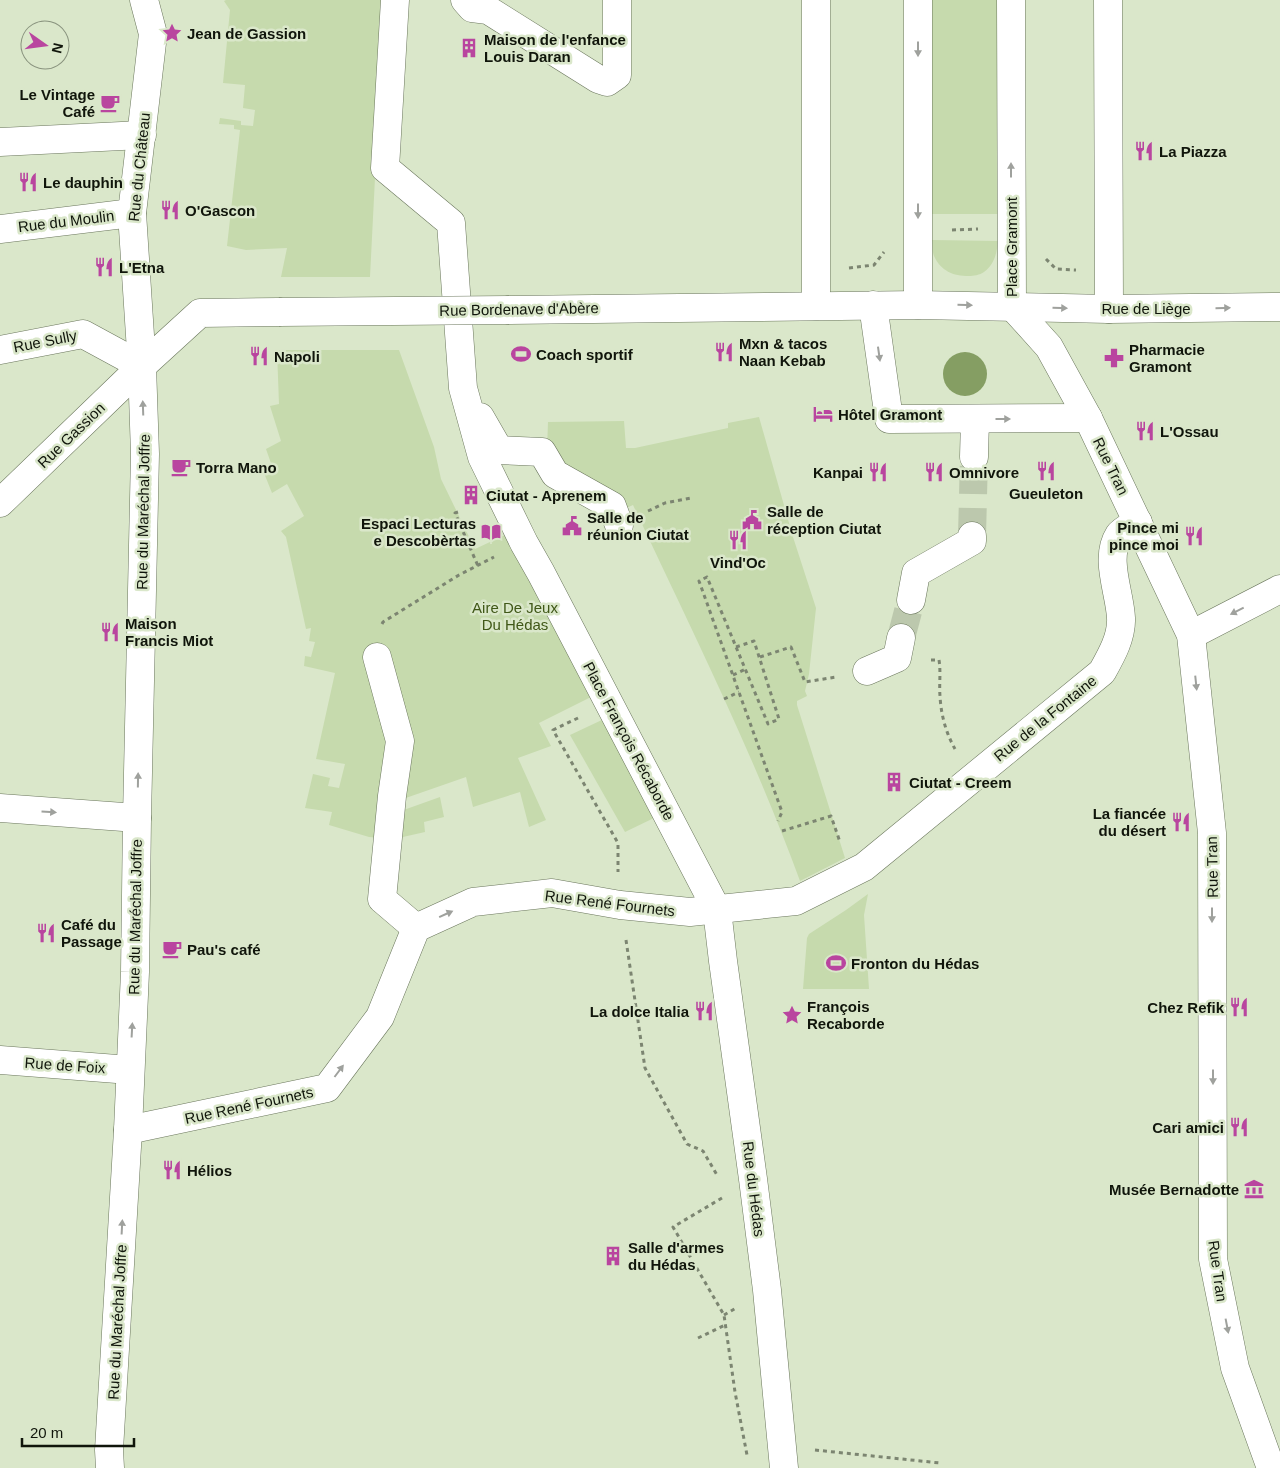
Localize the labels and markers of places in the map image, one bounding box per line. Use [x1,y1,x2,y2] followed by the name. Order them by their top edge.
[161,22,183,44] place icon: Jean de Gassion
[187,25,306,42] place label: Jean de Gassion
[484,31,626,65] place label: Maison de l'enfance Louis Daran
[458,37,480,59] building icon: Maison de l'enfance Louis Daran
[19,86,95,120] place label: Le Vintage Café
[99,92,121,114] cafe icon: Le Vintage Café
[1133,140,1155,162] restaurant icon: La Piazza
[1159,143,1227,160] place label: La Piazza
[17,171,39,193] restaurant icon: Le dauphin
[43,174,123,191] place label: Le dauphin
[159,199,181,221] restaurant icon: O'Gascon
[185,202,255,219] place label: O'Gascon
[93,256,115,278] restaurant icon: L'Etna
[119,259,165,276] place label: L'Etna
[739,335,827,369] place label: Mxn & tacos Naan Kebab
[713,341,735,363] restaurant icon: Mxn & tacos Naan Kebab
[1129,341,1205,375] place label: Pharmacie Gramont
[510,343,532,365] sports icon: Coach sportif
[248,345,270,367] restaurant icon: Napoli
[536,346,634,363] place label: Coach sportif
[1103,347,1125,369] pharmacy icon: Pharmacie Gramont
[274,348,320,365] place label: Napoli
[812,403,834,425] hotel icon: Hôtel Gramont
[838,406,942,423] place label: Hôtel Gramont
[1134,420,1156,442] restaurant icon: L'Ossau
[1160,423,1219,440] place label: L'Ossau
[170,456,192,478] cafe icon: Torra Mano
[196,459,277,476] place label: Torra Mano
[1035,460,1057,482] restaurant icon: Gueuleton
[867,461,889,483] restaurant icon: Kanpai
[923,461,945,483] restaurant icon: Omnivore
[813,464,863,481] place label: Kanpai
[949,464,1019,481] place label: Omnivore
[460,484,482,506] building icon: Ciutat - Aprenem
[1009,485,1083,502] place label: Gueuleton
[486,487,606,504] place label: Ciutat - Aprenem
[767,503,881,537] place label: Salle de réception Ciutat
[587,509,689,543] place label: Salle de réunion Ciutat
[741,509,763,531] public building icon: Salle de réception Ciutat
[361,515,476,549] place label: Espaci Lecturas e Descobèrtas
[561,515,583,537] public building icon: Salle de réunion Ciutat
[1109,519,1179,553] place label: Pince mi pince moi
[480,521,502,543] library icon: Espaci Lecturas e Descobèrtas
[1183,525,1205,547] restaurant icon: Pince mi pince moi
[727,529,749,551] restaurant icon: Vind'Oc
[710,554,766,571] place label: Vind'Oc
[125,615,213,649] place label: Maison Francis Miot
[99,621,121,643] restaurant icon: Maison Francis Miot
[883,771,905,793] building icon: Ciutat - Creem
[909,774,1012,791] place label: Ciutat - Creem
[1093,805,1166,839] place label: La fiancée du désert
[1170,811,1192,833] restaurant icon: La fiancée du désert
[61,916,122,950] place label: Café du Passage
[35,922,57,944] restaurant icon: Café du Passage
[161,938,183,960] cafe icon: Pau's café
[187,941,261,958] place label: Pau's café
[825,952,847,974] sports icon: Fronton du Hédas
[851,955,979,972] place label: Fronton du Hédas
[1228,996,1250,1018] restaurant icon: Chez Refik
[807,998,885,1032] place label: François Recaborde
[1147,999,1225,1016] place label: Chez Refik
[693,1000,715,1022] restaurant icon: La dolce Italia
[590,1003,690,1020] place label: La dolce Italia
[781,1004,803,1026] place icon: François Recaborde
[1228,1116,1250,1138] restaurant icon: Cari amici
[1152,1119,1224,1136] place label: Cari amici
[161,1159,183,1181] restaurant icon: Hélios
[187,1162,232,1179] place label: Hélios
[1243,1178,1265,1200] museum icon: Musée Bernadotte
[1109,1181,1239,1198] place label: Musée Bernadotte
[628,1239,724,1273] place label: Salle d'armes du Hédas
[602,1245,624,1267] building icon: Salle d'armes du Hédas

